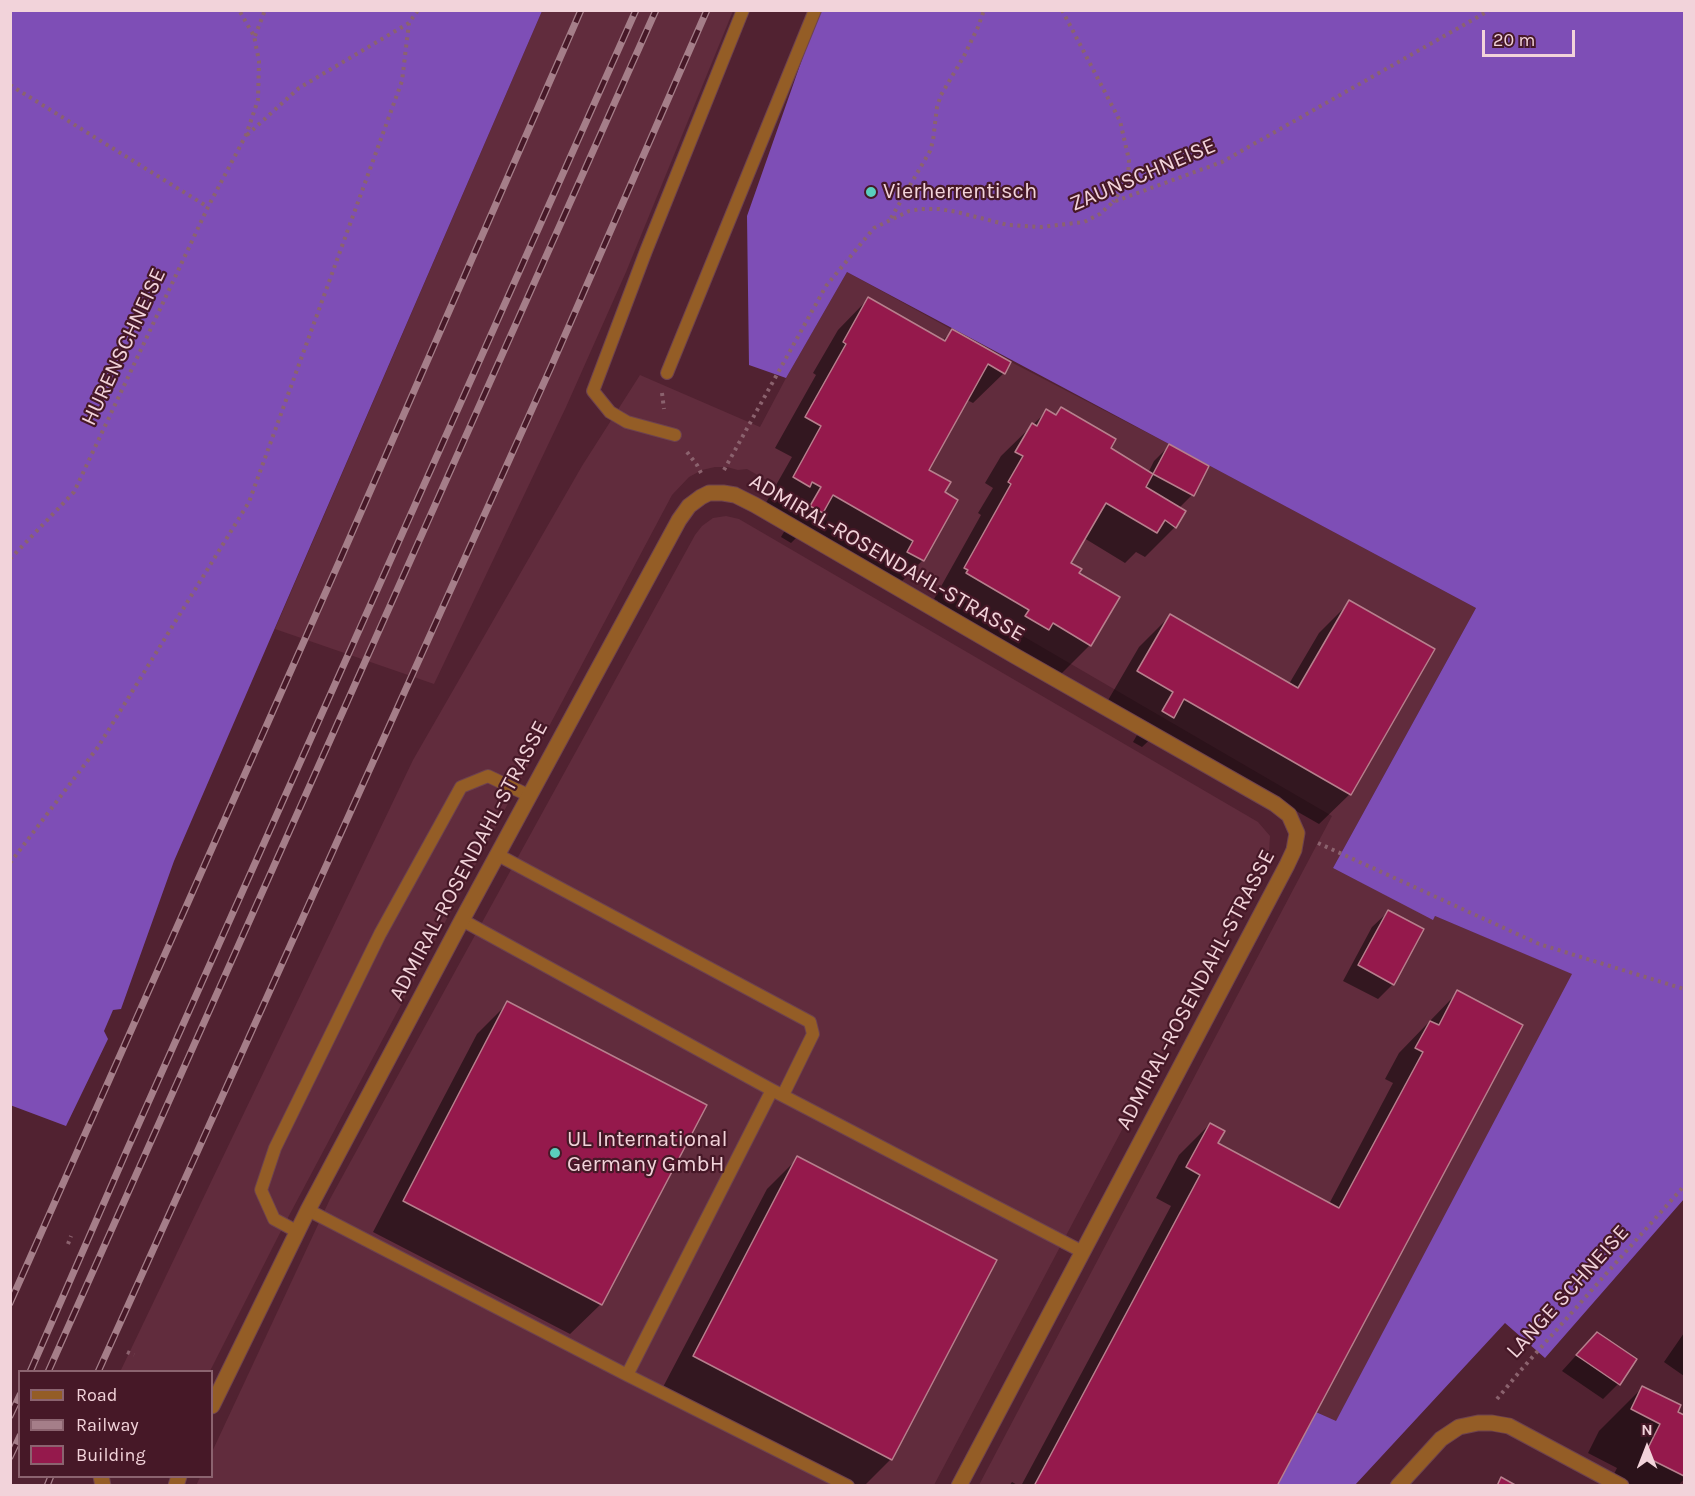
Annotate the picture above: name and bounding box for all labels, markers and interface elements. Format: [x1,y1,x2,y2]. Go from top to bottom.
scale bar [1485,18,1578,56]
text: 20 m [1493,29,1535,51]
street label: ZAUNSCHNEISE [1066,132,1220,218]
place label: Vierherrentisch [883,179,1037,205]
marker: Vierherrentisch [864,185,878,199]
street label: HURENSCHNEISE [76,264,172,430]
street label: ADMIRAL-ROSENDAHL-STRASSE [745,468,1029,648]
street label: ADMIRAL-ROSENDAHL-STRASSE [384,716,554,1006]
street label: ADMIRAL-ROSENDAHL-STRASSE [1111,845,1281,1135]
place label: UL International Germany GmbH [567,1127,728,1178]
marker: UL International Germany GmbH [548,1146,562,1160]
street label: LANGE SCHNEISE [1501,1220,1635,1364]
legend [18,1370,213,1478]
text: Road [76,1384,117,1406]
text: Railway [76,1414,139,1436]
north arrow [1617,1418,1677,1478]
text: N [1641,1420,1653,1439]
text: Building [76,1444,146,1466]

